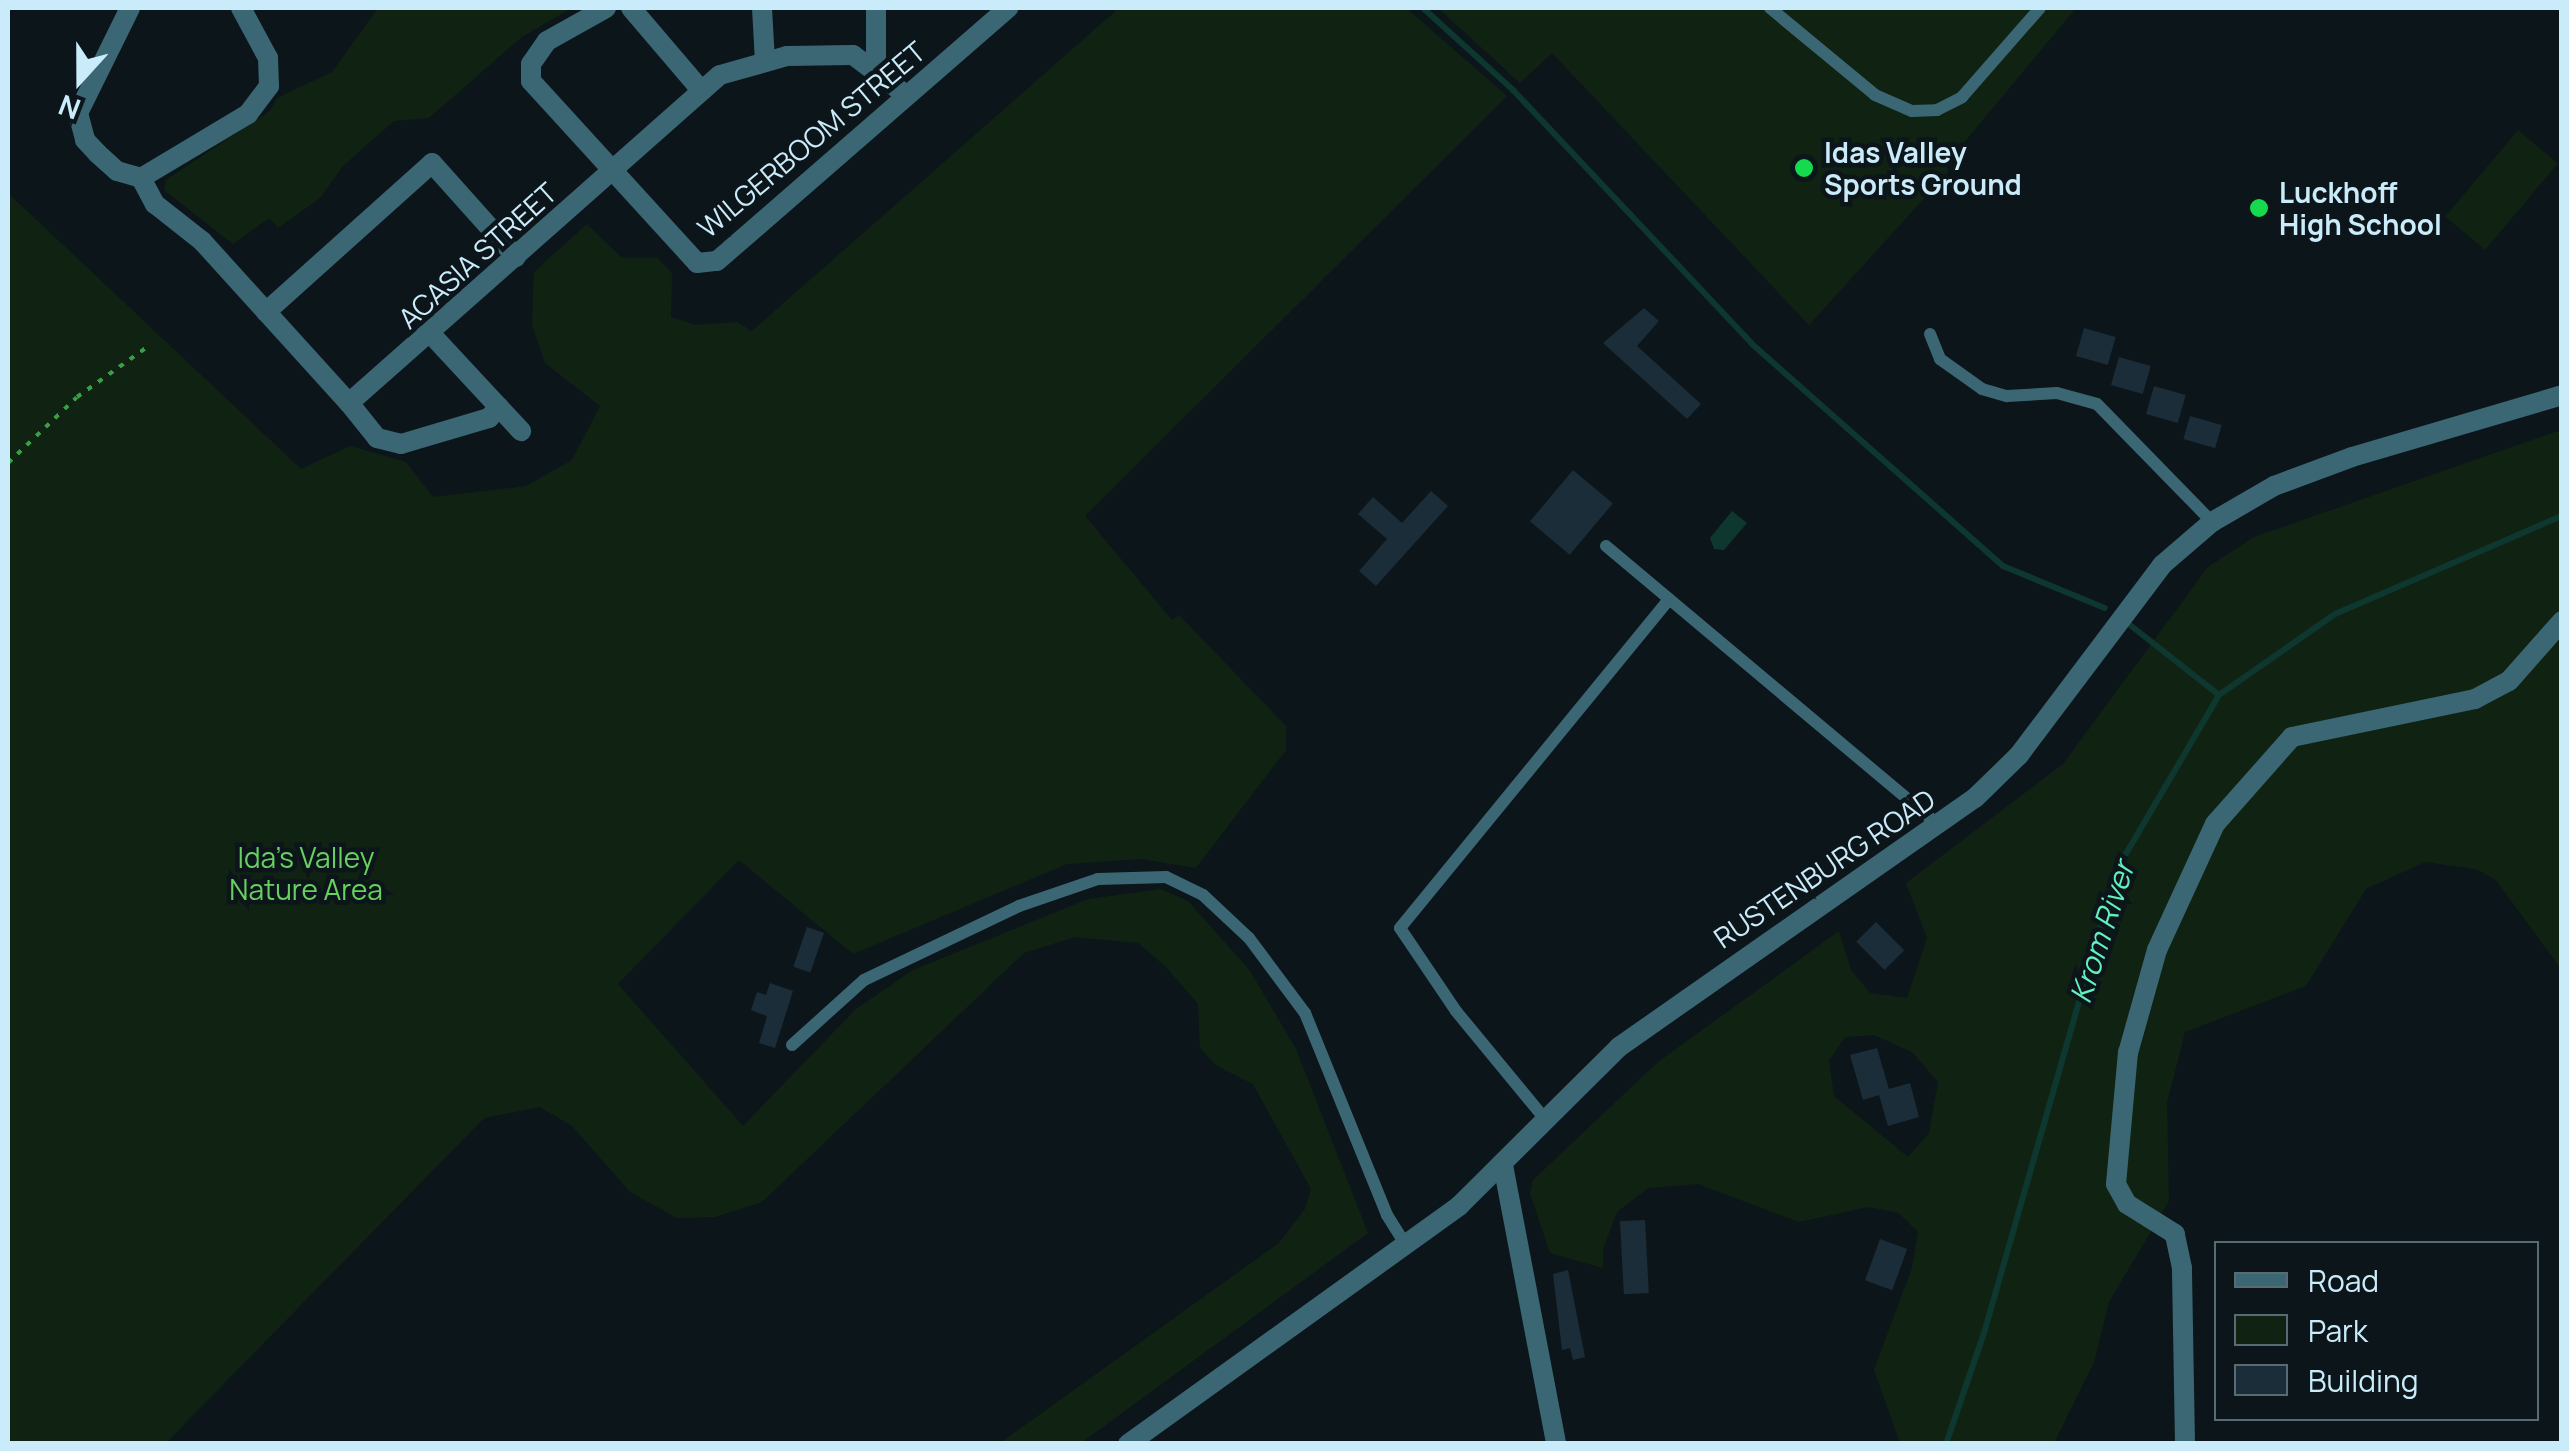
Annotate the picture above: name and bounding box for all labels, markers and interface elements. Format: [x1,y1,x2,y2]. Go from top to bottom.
north arrow [30,30,130,130]
street label: WILGERBOOM STREET [690,34,932,244]
text: N [53,87,85,129]
place label: Idas Valley Sports Ground [1824,135,2022,201]
marker: Idas Valley Sports Ground [1793,157,1815,179]
street label: ACASIA STREET [391,175,563,335]
place label: Luckhoff High School [2279,175,2442,241]
marker: Luckhoff High School [2248,197,2270,219]
street label: RUSTENBURG ROAD [1707,782,1941,954]
park label: Ida's Valley Nature Area [229,840,383,906]
water label: Krom River [2062,857,2142,1007]
legend [2214,1241,2539,1421]
text: Road [2308,1260,2379,1301]
text: Park [2308,1310,2368,1351]
text: Building [2308,1360,2419,1401]

